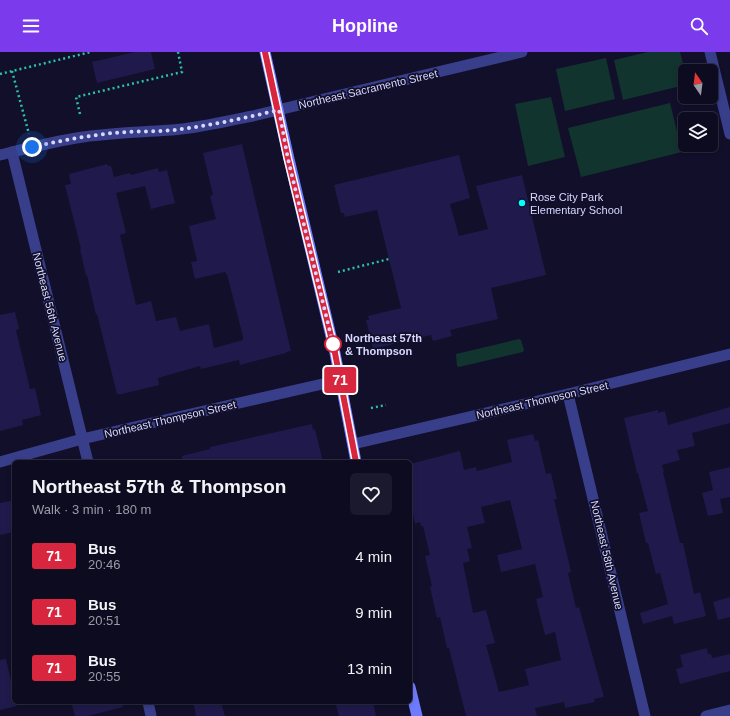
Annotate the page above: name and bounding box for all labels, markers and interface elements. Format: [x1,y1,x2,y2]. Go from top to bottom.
icon: menu [20,15,42,37]
icon: search [688,15,710,37]
text: Hopline [332,16,398,36]
north arrow [678,64,718,104]
map controls [678,64,718,152]
street label: Northeast Sacramento Street [297,67,439,111]
button: layers [678,112,718,152]
your location [22,137,42,157]
place label: Rose City Park Elementary School [530,191,622,216]
marker: Rose City Park Elementary School [517,198,527,208]
street label: Northeast 56th Avenue [31,251,69,363]
place label: Northeast 57th & Thompson [345,332,422,357]
marker: Northeast 57th & Thompson [324,335,342,353]
line badge: 71 [322,367,358,393]
text: 71 [332,372,348,388]
street label: Northeast Thompson Street [475,379,609,421]
street label: Northeast Thompson Street [103,398,237,440]
button: heart [350,473,392,515]
text: Northeast 57th & Thompson [32,476,286,497]
street label: Northeast 58th Avenue [589,499,625,611]
text: Walk · 3 min · 180 m [32,502,151,517]
text: Bus [88,540,116,557]
text: 71 [46,548,62,564]
text: 4 min [355,548,392,565]
text: 20:46 [88,557,121,572]
text: Bus [88,596,116,613]
text: 71 [46,604,62,620]
text: 9 min [355,604,392,621]
text: 20:51 [88,613,121,628]
text: Bus [88,652,116,669]
text: 71 [46,660,62,676]
text: 13 min [347,660,392,677]
text: 20:55 [88,669,121,684]

